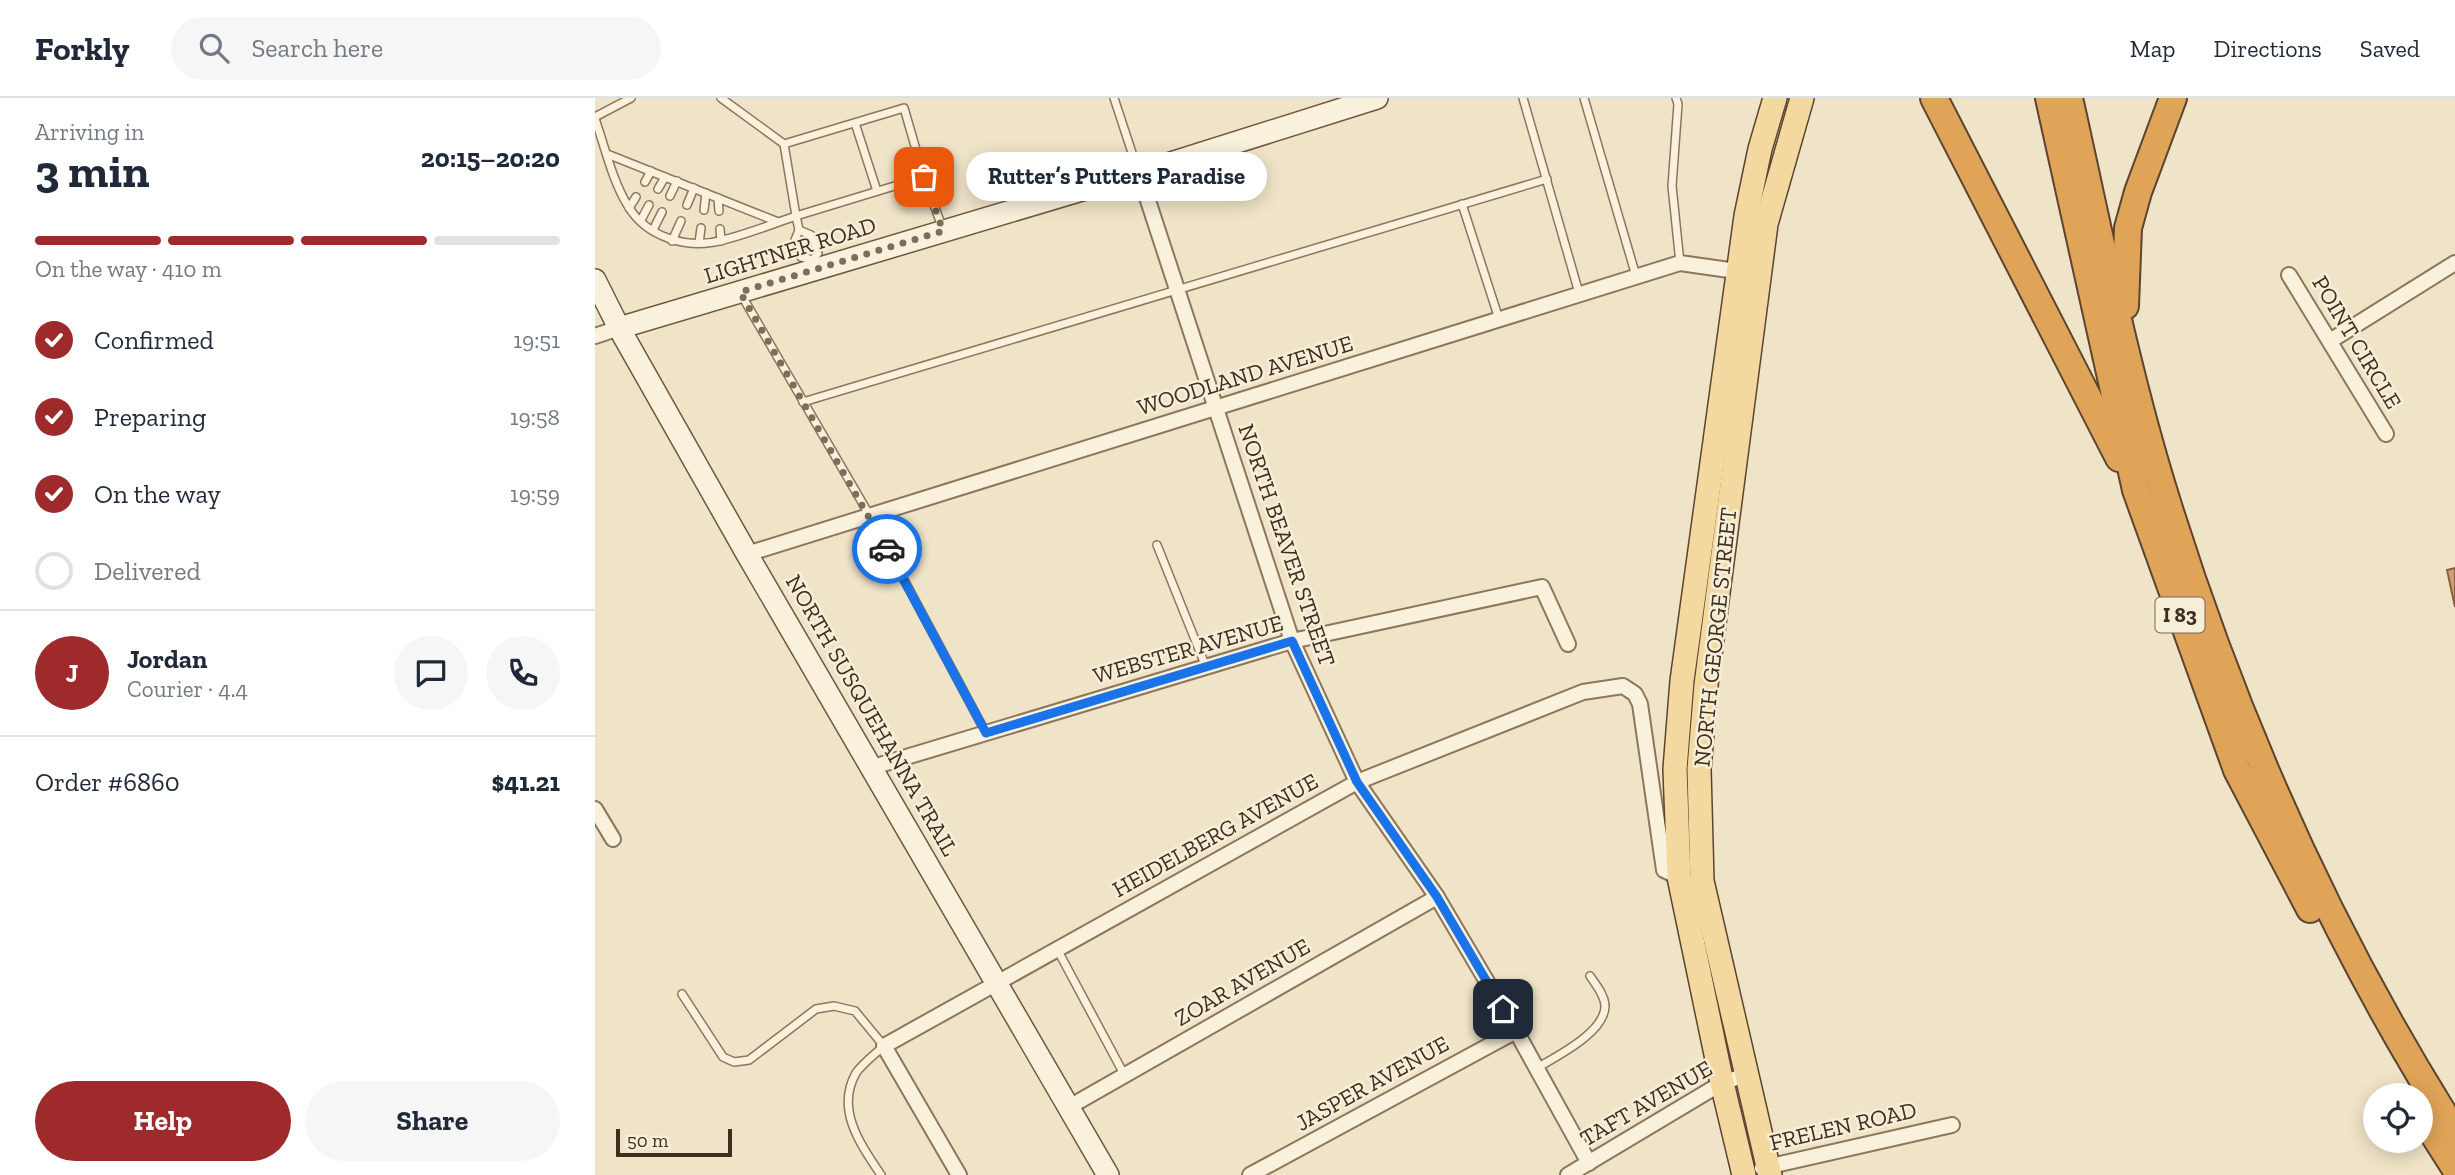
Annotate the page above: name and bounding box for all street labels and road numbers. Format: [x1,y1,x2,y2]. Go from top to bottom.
street label: LIGHTNER ROAD [701,211,879,289]
street label: POINT CIRCLE [2306,270,2408,414]
street label: WOODLAND AVENUE [1134,329,1356,421]
street label: NORTH BEAVER STREET [1232,420,1342,670]
street label: NORTH GEORGE STREET [1687,506,1743,768]
street label: NORTH SUSQUEHANNA TRAIL [780,570,964,861]
road number: I 83 [2155,598,2205,632]
street label: WEBSTER AVENUE [1090,608,1286,690]
street label: HEIDELBERG AVENUE [1107,767,1323,903]
street label: ZOAR AVENUE [1169,932,1315,1032]
street label: JASPER AVENUE [1290,1029,1454,1137]
street label: TAFT AVENUE [1575,1054,1717,1152]
street label: FRELEN ROAD [1767,1095,1919,1157]

